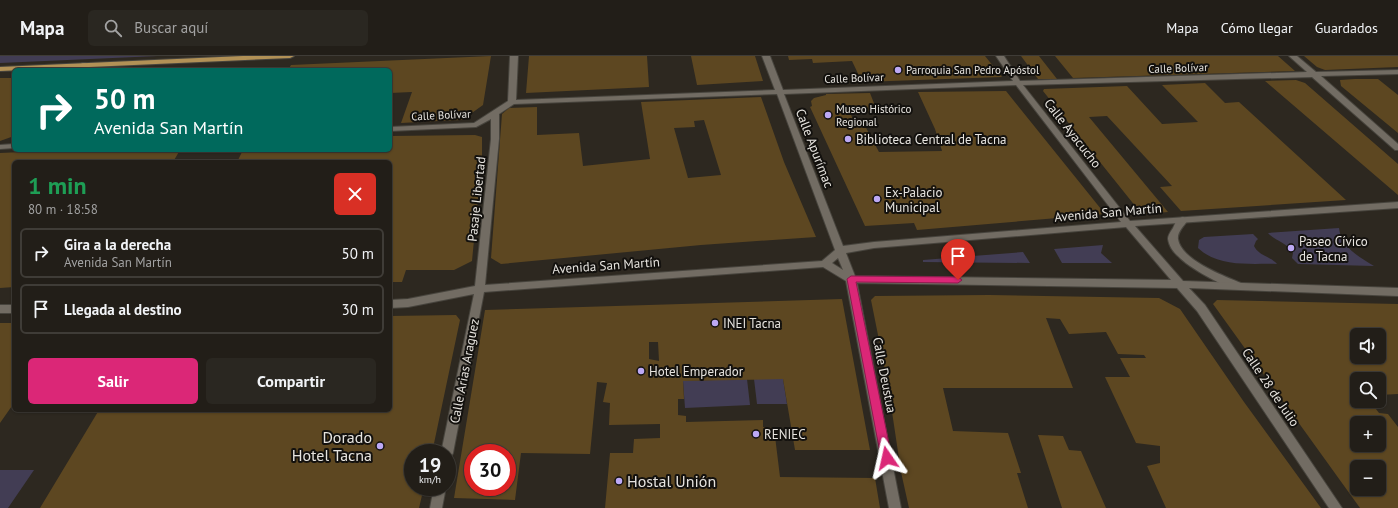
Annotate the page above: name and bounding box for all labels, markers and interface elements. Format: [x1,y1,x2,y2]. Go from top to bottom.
search box [88,10,368,46]
text: Mapa [20,16,64,40]
icon: search [102,17,124,39]
text: Buscar aquí [134,18,208,37]
text: Mapa [1166,19,1199,37]
text: Cómo llegar [1221,19,1293,37]
text: Guardados [1315,19,1378,37]
street label: Calle Bolívar [1148,60,1208,76]
place label: Parroquia San Pedro Apóstol [906,63,1040,77]
marker: Parroquia San Pedro Apóstol [893,65,903,75]
street label: Calle Bolívar [824,70,884,86]
text: 50 m [94,80,155,117]
icon: right [28,84,80,136]
street label: Calle Ayacucho [1040,95,1105,171]
place label: Museo Histórico Regional [836,102,911,129]
street label: Calle Bolívar [411,106,471,124]
street label: Calle Apurímac [792,106,837,190]
marker: Museo Histórico Regional [823,110,833,120]
text: Avenida San Martín [94,116,243,139]
place label: Biblioteca Central de Tacna [856,131,1006,148]
marker: Biblioteca Central de Tacna [843,134,853,144]
street label: Pasaje Libertad [464,156,489,242]
text: 1 min [28,170,87,201]
button: close [334,173,376,215]
place label: Ex-Palacio Municipal [885,184,943,216]
marker: Ex-Palacio Municipal [872,194,882,204]
street label: Avenida San Martín [1054,199,1163,226]
text: 80 m · 18:58 [28,201,98,218]
place label: Paseo Cívico de Tacna [1299,233,1368,265]
text: Gira a la derecha [64,235,171,254]
pin [941,239,975,280]
icon: right [30,242,52,264]
marker: Paseo Cívico de Tacna [1286,243,1296,253]
text: 50 m [341,244,374,263]
icon: arrive [947,245,969,267]
street label: Avenida San Martín [552,253,660,278]
text: Avenida San Martín [64,254,172,271]
icon: arrive [30,298,52,320]
text: Llegada al destino [64,300,182,319]
text: 30 m [341,300,374,319]
place label: INEI Tacna [723,315,781,332]
street label: Calle Arias Araguez [446,317,483,425]
marker: INEI Tacna [710,318,720,328]
map controls [1350,328,1386,496]
button: sound [1350,328,1386,364]
street label: Calle Deustua [869,336,900,414]
street label: Calle 28 de Julio [1238,345,1303,430]
button: Salir [28,358,198,404]
button: Compartir [206,358,376,404]
place label: Hotel Emperador [649,363,744,380]
marker: Hotel Emperador [636,366,646,376]
button: search [1350,372,1386,408]
button: + [1350,416,1386,452]
place label: RENIEC [764,426,806,443]
place label: Dorado Hotel Tacna [292,427,372,465]
marker: RENIEC [751,429,761,439]
position arrow [866,437,908,479]
marker: Dorado Hotel Tacna [375,441,385,451]
speed limit sign: 30 [464,444,516,496]
text: 19 [419,452,441,478]
button: − [1350,460,1386,496]
place label: Hostal Unión [627,471,716,491]
text: km/h [419,473,441,486]
marker: Hostal Unión [614,476,624,486]

